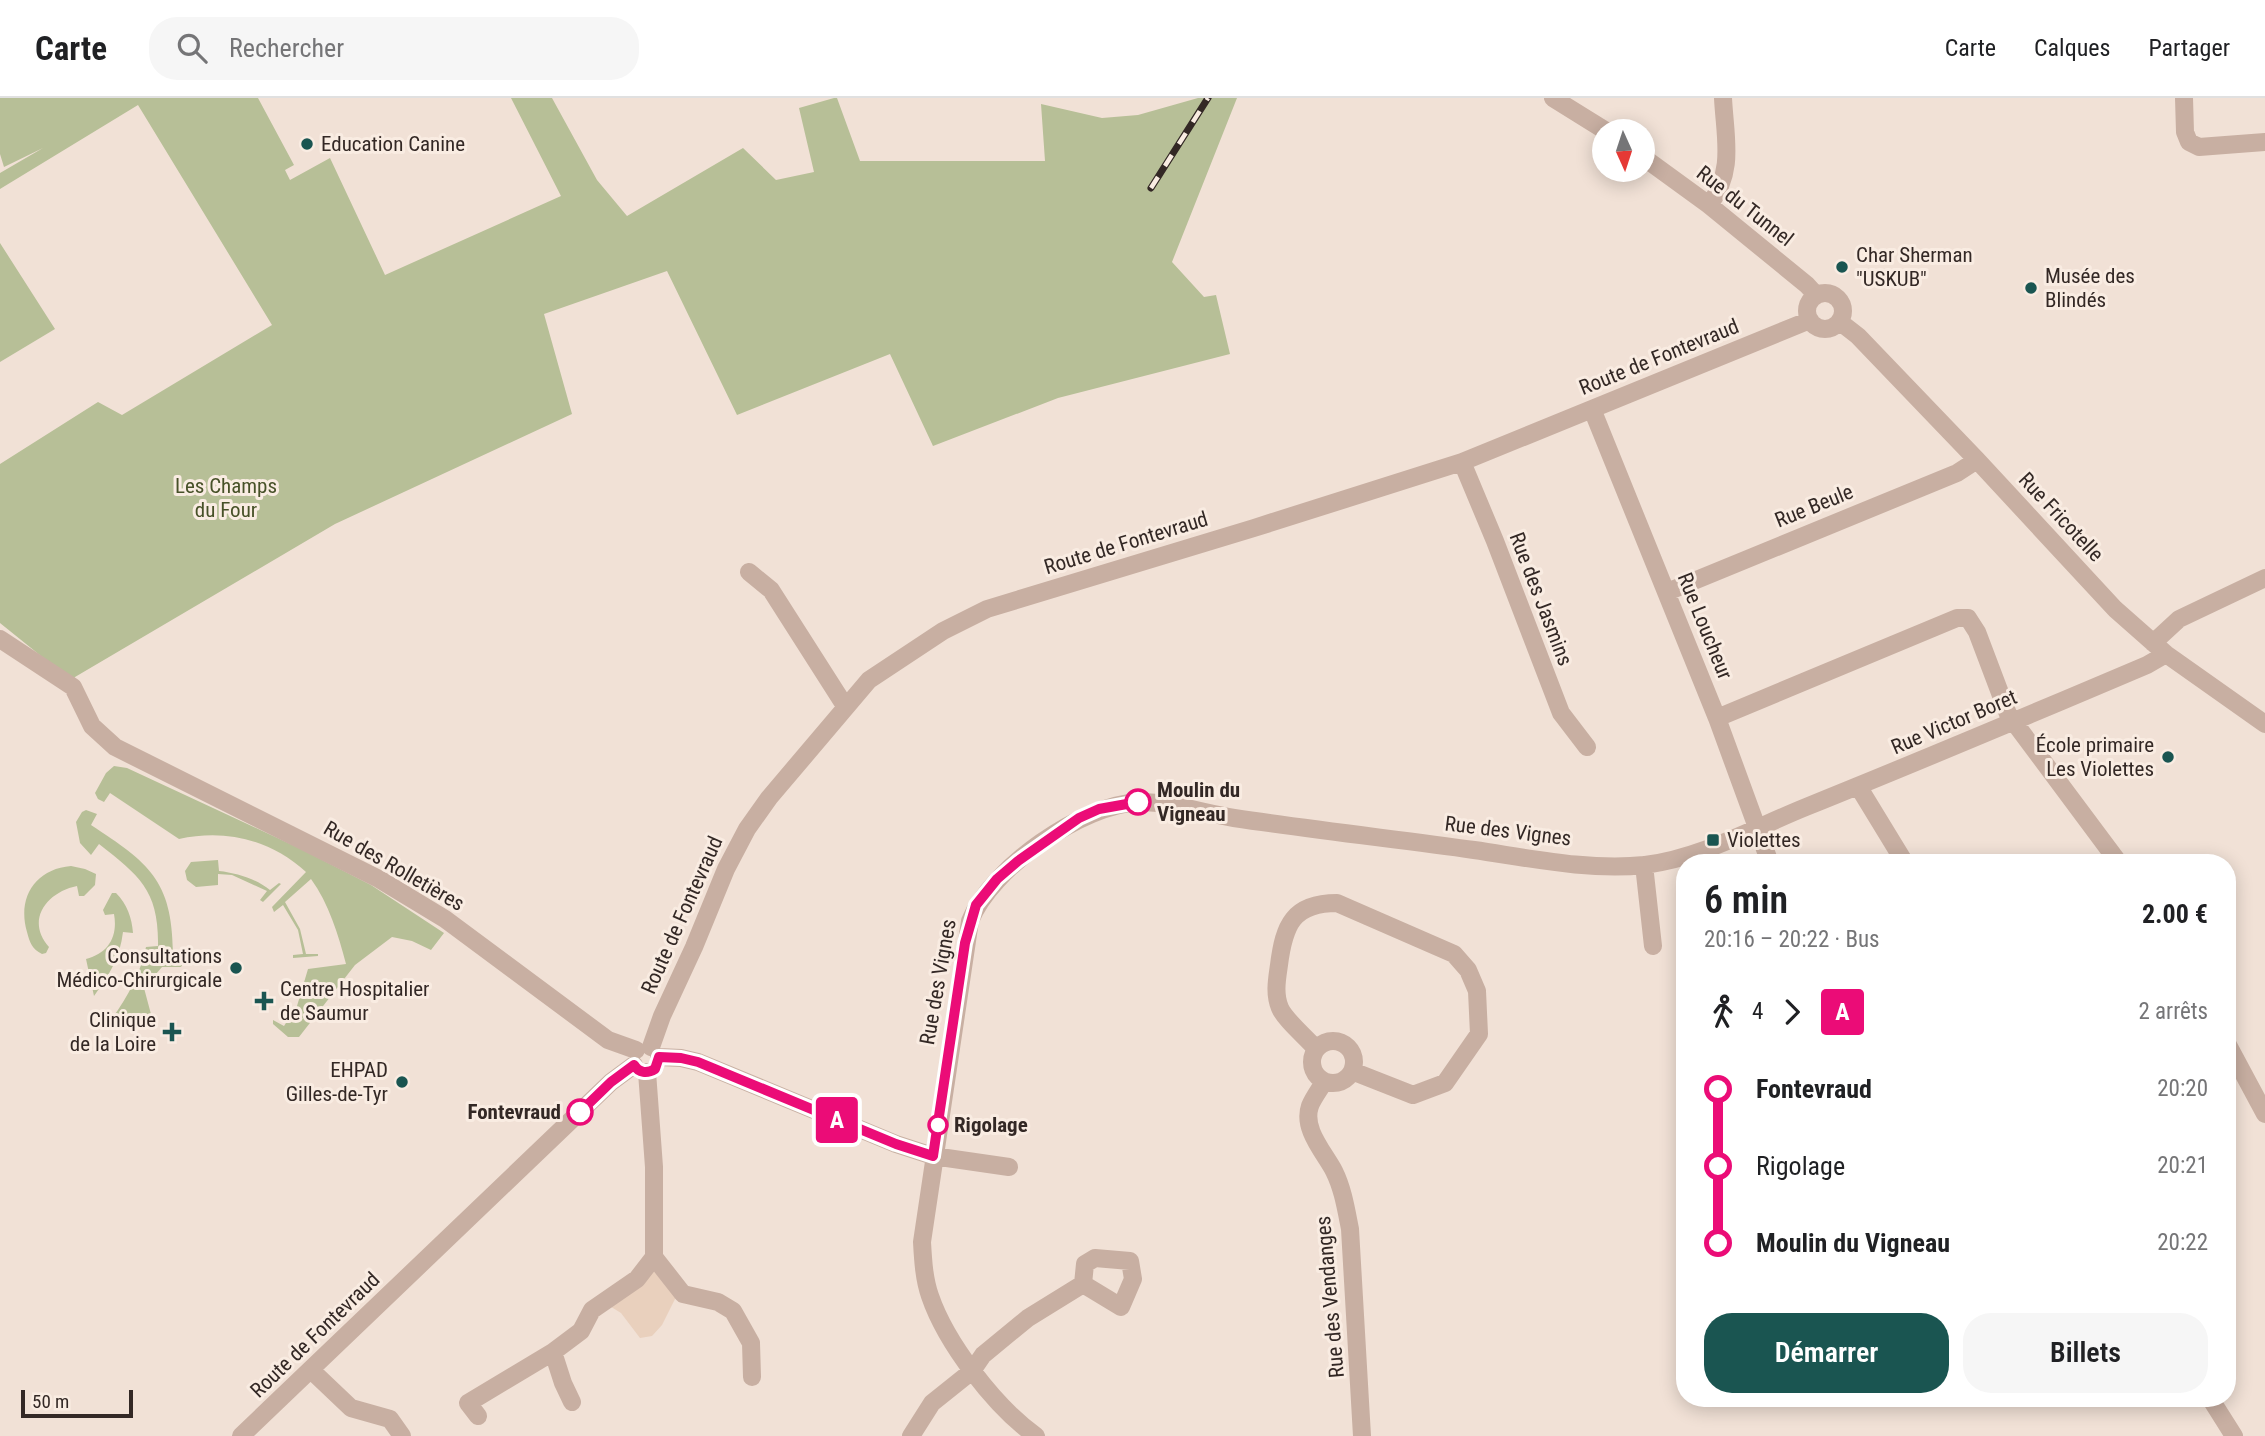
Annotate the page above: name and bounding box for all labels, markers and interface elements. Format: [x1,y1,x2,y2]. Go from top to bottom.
search box [149,17,639,80]
text: Carte [35,29,107,68]
icon: search [173,29,211,67]
text: Rechercher [229,33,344,63]
text: Carte [1945,34,1996,62]
text: Calques [2034,34,2110,62]
text: Partager [2148,34,2230,62]
north arrow [1592,119,1656,182]
map controls [1592,119,1655,182]
place label: Education Canine [321,132,465,156]
marker: Education Canine [299,136,315,152]
street label: Rue du Tunnel [1692,161,1798,251]
place label: Char Sherman "USKUB" [1856,243,1973,291]
marker: Char Sherman "USKUB" [1834,259,1850,275]
place label: Musée des Blindés [2045,264,2135,312]
marker: Musée des Blindés [2023,280,2039,296]
street label: Route de Fontevraud [1576,314,1742,400]
street label: Rue Fricotelle [2014,468,2108,567]
park label: Les Champs du Four [175,474,277,522]
street label: Rue Beule [1771,479,1857,533]
street label: Route de Fontevraud [1041,507,1211,579]
street label: Rue des Jasmins [1505,529,1577,669]
street label: Rue Loucheur [1673,569,1737,683]
street label: Rue Victor Boret [1888,685,2020,759]
place label: École primaire Les Violettes [2036,733,2154,781]
marker: École primaire Les Violettes [2160,749,2176,765]
place label: Moulin du Vigneau [1157,778,1240,826]
marker: Moulin du Vigneau [1125,789,1151,815]
street label: Rue des Vignes [1443,811,1573,851]
street label: Rue des Rolletières [319,816,469,916]
place label: Violettes [1727,828,1801,852]
marker: Violettes [1705,832,1721,848]
street label: Route de Fontevraud [636,833,728,997]
text: 6 min [1704,878,1788,922]
text: 2.00 € [2142,899,2208,929]
street label: Rue des Vignes [915,917,961,1047]
text: 20:16 – 20:22 · Bus [1704,926,1880,953]
place label: Consultations Médico-Chirurgicale [56,944,222,992]
marker: Consultations Médico-Chirurgicale [228,960,244,976]
place label: Centre Hospitalier de Saumur [280,977,429,1025]
marker: Centre Hospitalier de Saumur [254,991,274,1011]
icon: walk [1704,993,1742,1031]
icon: forward [1773,993,1811,1031]
text: 4 [1752,998,1763,1025]
text: A [1835,998,1850,1026]
text: 2 arrêts [2138,998,2208,1025]
place label: Clinique de la Loire [70,1008,156,1056]
marker: Clinique de la Loire [162,1022,182,1042]
place label: EHPAD Gilles-de-Tyr [286,1058,388,1106]
marker: EHPAD Gilles-de-Tyr [394,1074,410,1090]
text: Fontevraud [1756,1074,1872,1104]
text: 20:20 [2157,1075,2208,1102]
line badge: A [814,1097,860,1143]
marker: Fontevraud [567,1099,593,1125]
place label: Fontevraud [467,1100,561,1124]
text: A [830,1106,844,1134]
place label: Rigolage [954,1113,1028,1137]
marker: Rigolage [928,1115,948,1135]
text: Rigolage [1756,1151,1845,1181]
text: 20:21 [2157,1152,2208,1179]
street label: Rue des Vendanges [1311,1215,1349,1379]
text: Moulin du Vigneau [1756,1228,1950,1258]
text: 20:22 [2157,1229,2208,1256]
street label: Route de Fontevraud [246,1267,384,1403]
button: Démarrer [1704,1313,1949,1393]
button: Billets [1963,1313,2208,1393]
scale bar [21,1387,133,1419]
text: 50 m [32,1390,69,1413]

